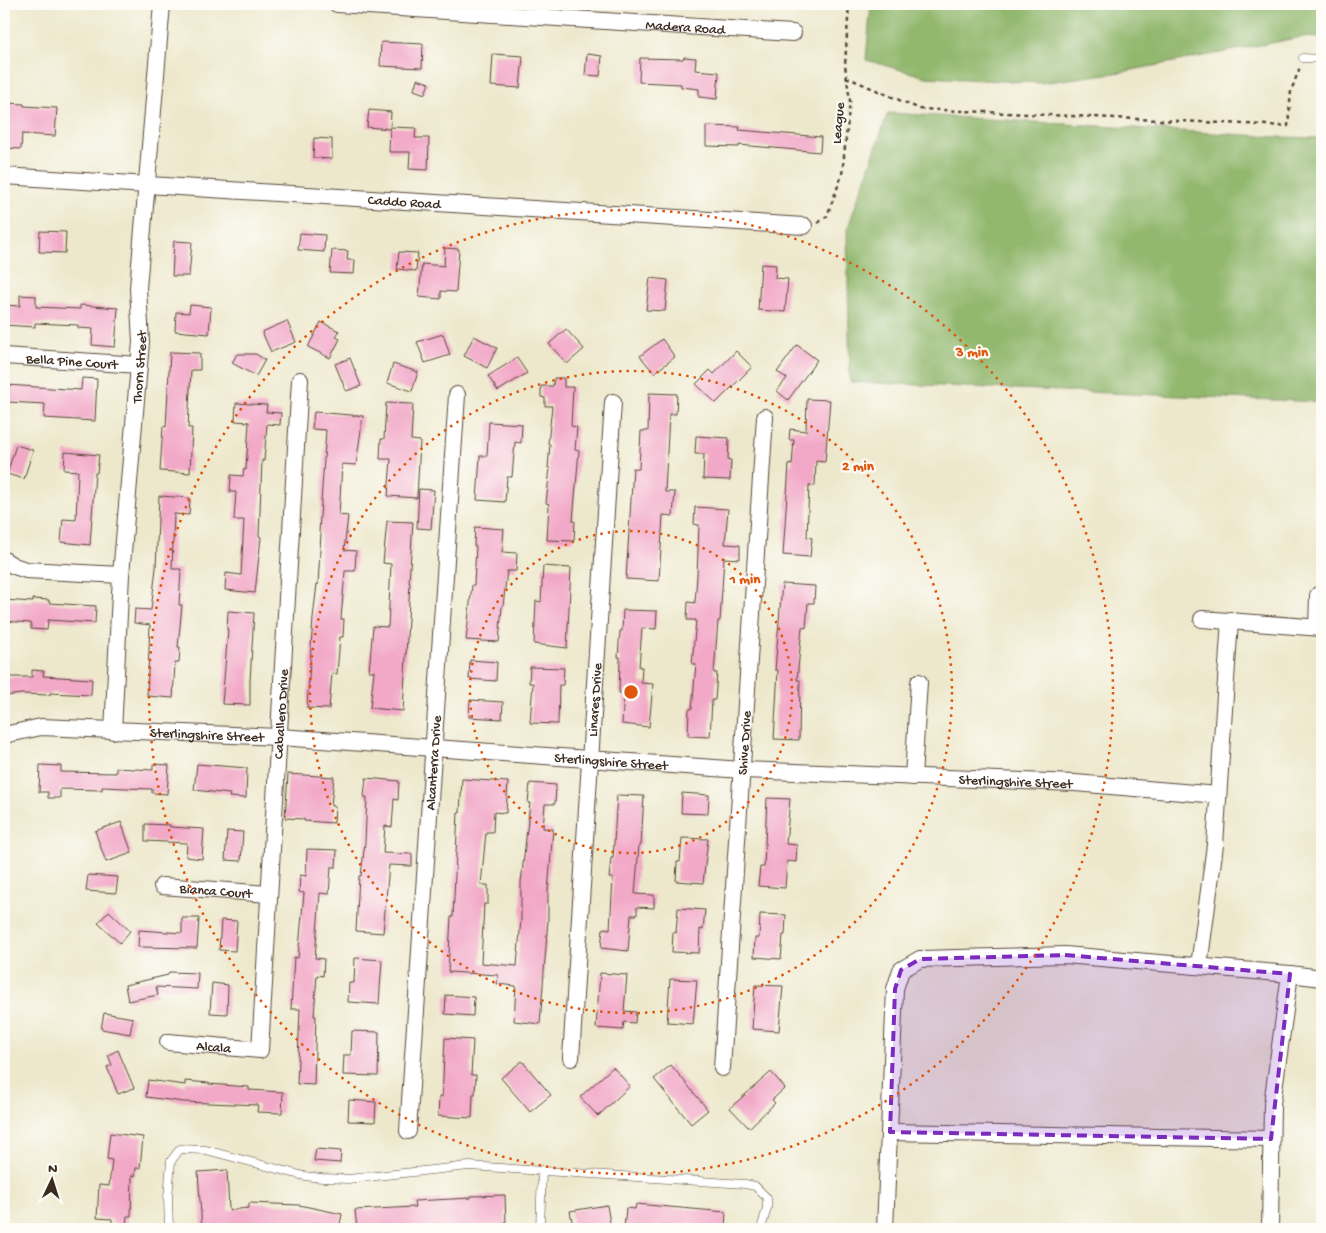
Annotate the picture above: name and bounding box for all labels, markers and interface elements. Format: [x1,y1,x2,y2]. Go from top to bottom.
street label: Madera Road [645,18,727,40]
street label: League [829,101,850,145]
street label: Caddo Road [367,193,443,214]
street label: Thorn Street [130,329,152,405]
text: 3 min [955,344,989,362]
street label: Bella Pine Court [24,351,119,375]
text: 2 min [842,458,875,476]
text: 1 min [729,571,761,589]
street label: Linares Drive [586,662,607,737]
street label: Caballero Drive [271,668,294,760]
centre of rings [622,683,640,701]
street label: Shive Drive [735,709,757,776]
street label: Alcanterra Drive [423,714,447,811]
street label: Sterlingshire Street [150,726,265,747]
street label: Sterlingshire Street [554,751,670,776]
street label: Sterlingshire Street [958,772,1074,794]
street label: Bianca Court [178,881,254,904]
street label: Alcala [196,1039,233,1059]
north arrow [28,1156,78,1206]
text: N [48,1161,58,1178]

